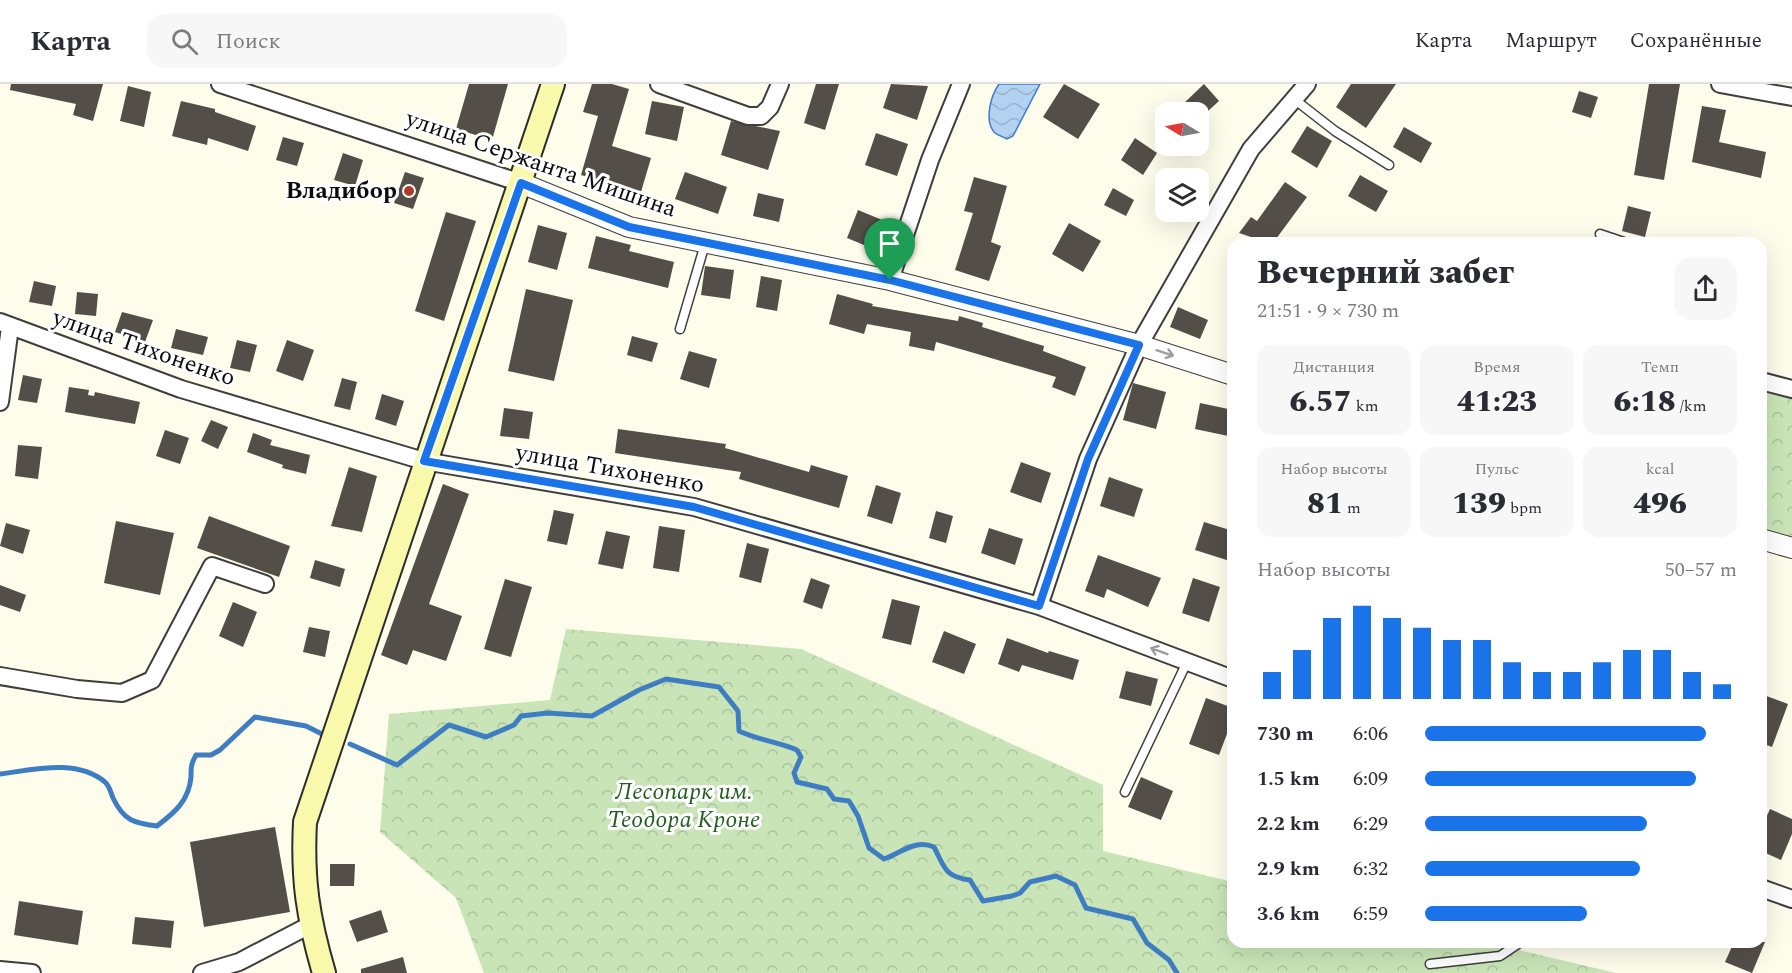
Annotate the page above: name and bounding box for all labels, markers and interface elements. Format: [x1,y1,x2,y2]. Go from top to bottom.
search box [147,14,567,68]
text: Карта [30,20,111,63]
icon: search [168,25,201,58]
text: Поиск [216,25,281,58]
text: Карта [1415,25,1472,57]
text: Маршрут [1505,25,1597,57]
text: Сохранённые [1630,25,1762,57]
street label: улица Сержанта Мишина [400,100,681,227]
north arrow [1155,102,1209,156]
map controls [1155,102,1209,222]
button: layers [1155,168,1209,222]
place label: Владибор [285,173,397,209]
marker: Владибор [402,184,416,198]
pin [864,218,915,280]
icon: arrive [873,227,906,260]
text: Вечерний забег [1257,248,1514,298]
button: share [1674,257,1737,320]
text: 21:51 · 9 × 730 m [1257,296,1399,326]
street label: улица Тихоненко [47,300,240,396]
one-way arrow [1155,348,1174,359]
text: Дистанция [1293,355,1375,379]
text: Время [1473,355,1521,379]
text: Темп [1641,355,1679,379]
text: 6.57 [1289,379,1352,425]
text: 41:23 [1457,379,1537,425]
text: 6:18 [1613,379,1676,425]
text: km [1352,394,1379,418]
text: /km [1676,394,1707,418]
street label: улица Тихоненко [512,435,707,503]
text: Набор высоты [1281,457,1387,481]
text: Пульс [1475,457,1519,481]
text: kcal [1646,457,1674,481]
text: 81 [1307,481,1343,527]
text: 139 [1452,481,1506,527]
text: 496 [1633,481,1687,527]
text: m [1343,496,1361,520]
text: bpm [1506,496,1542,520]
text: Набор высоты [1257,555,1391,585]
text: 50–57 m [1665,555,1737,585]
one-way arrow [1150,645,1169,656]
text: 730 m [1257,719,1314,749]
text: 6:06 [1353,719,1388,749]
text: 1.5 km [1257,764,1320,794]
text: 6:09 [1353,764,1388,794]
park label: Лесопарк им. Теодора Кроне [608,774,760,838]
text: 2.2 km [1257,809,1320,839]
text: 6:29 [1353,809,1388,839]
text: 2.9 km [1257,854,1320,884]
text: 6:32 [1353,854,1388,884]
text: 3.6 km [1257,899,1320,929]
text: 6:59 [1353,899,1388,929]

